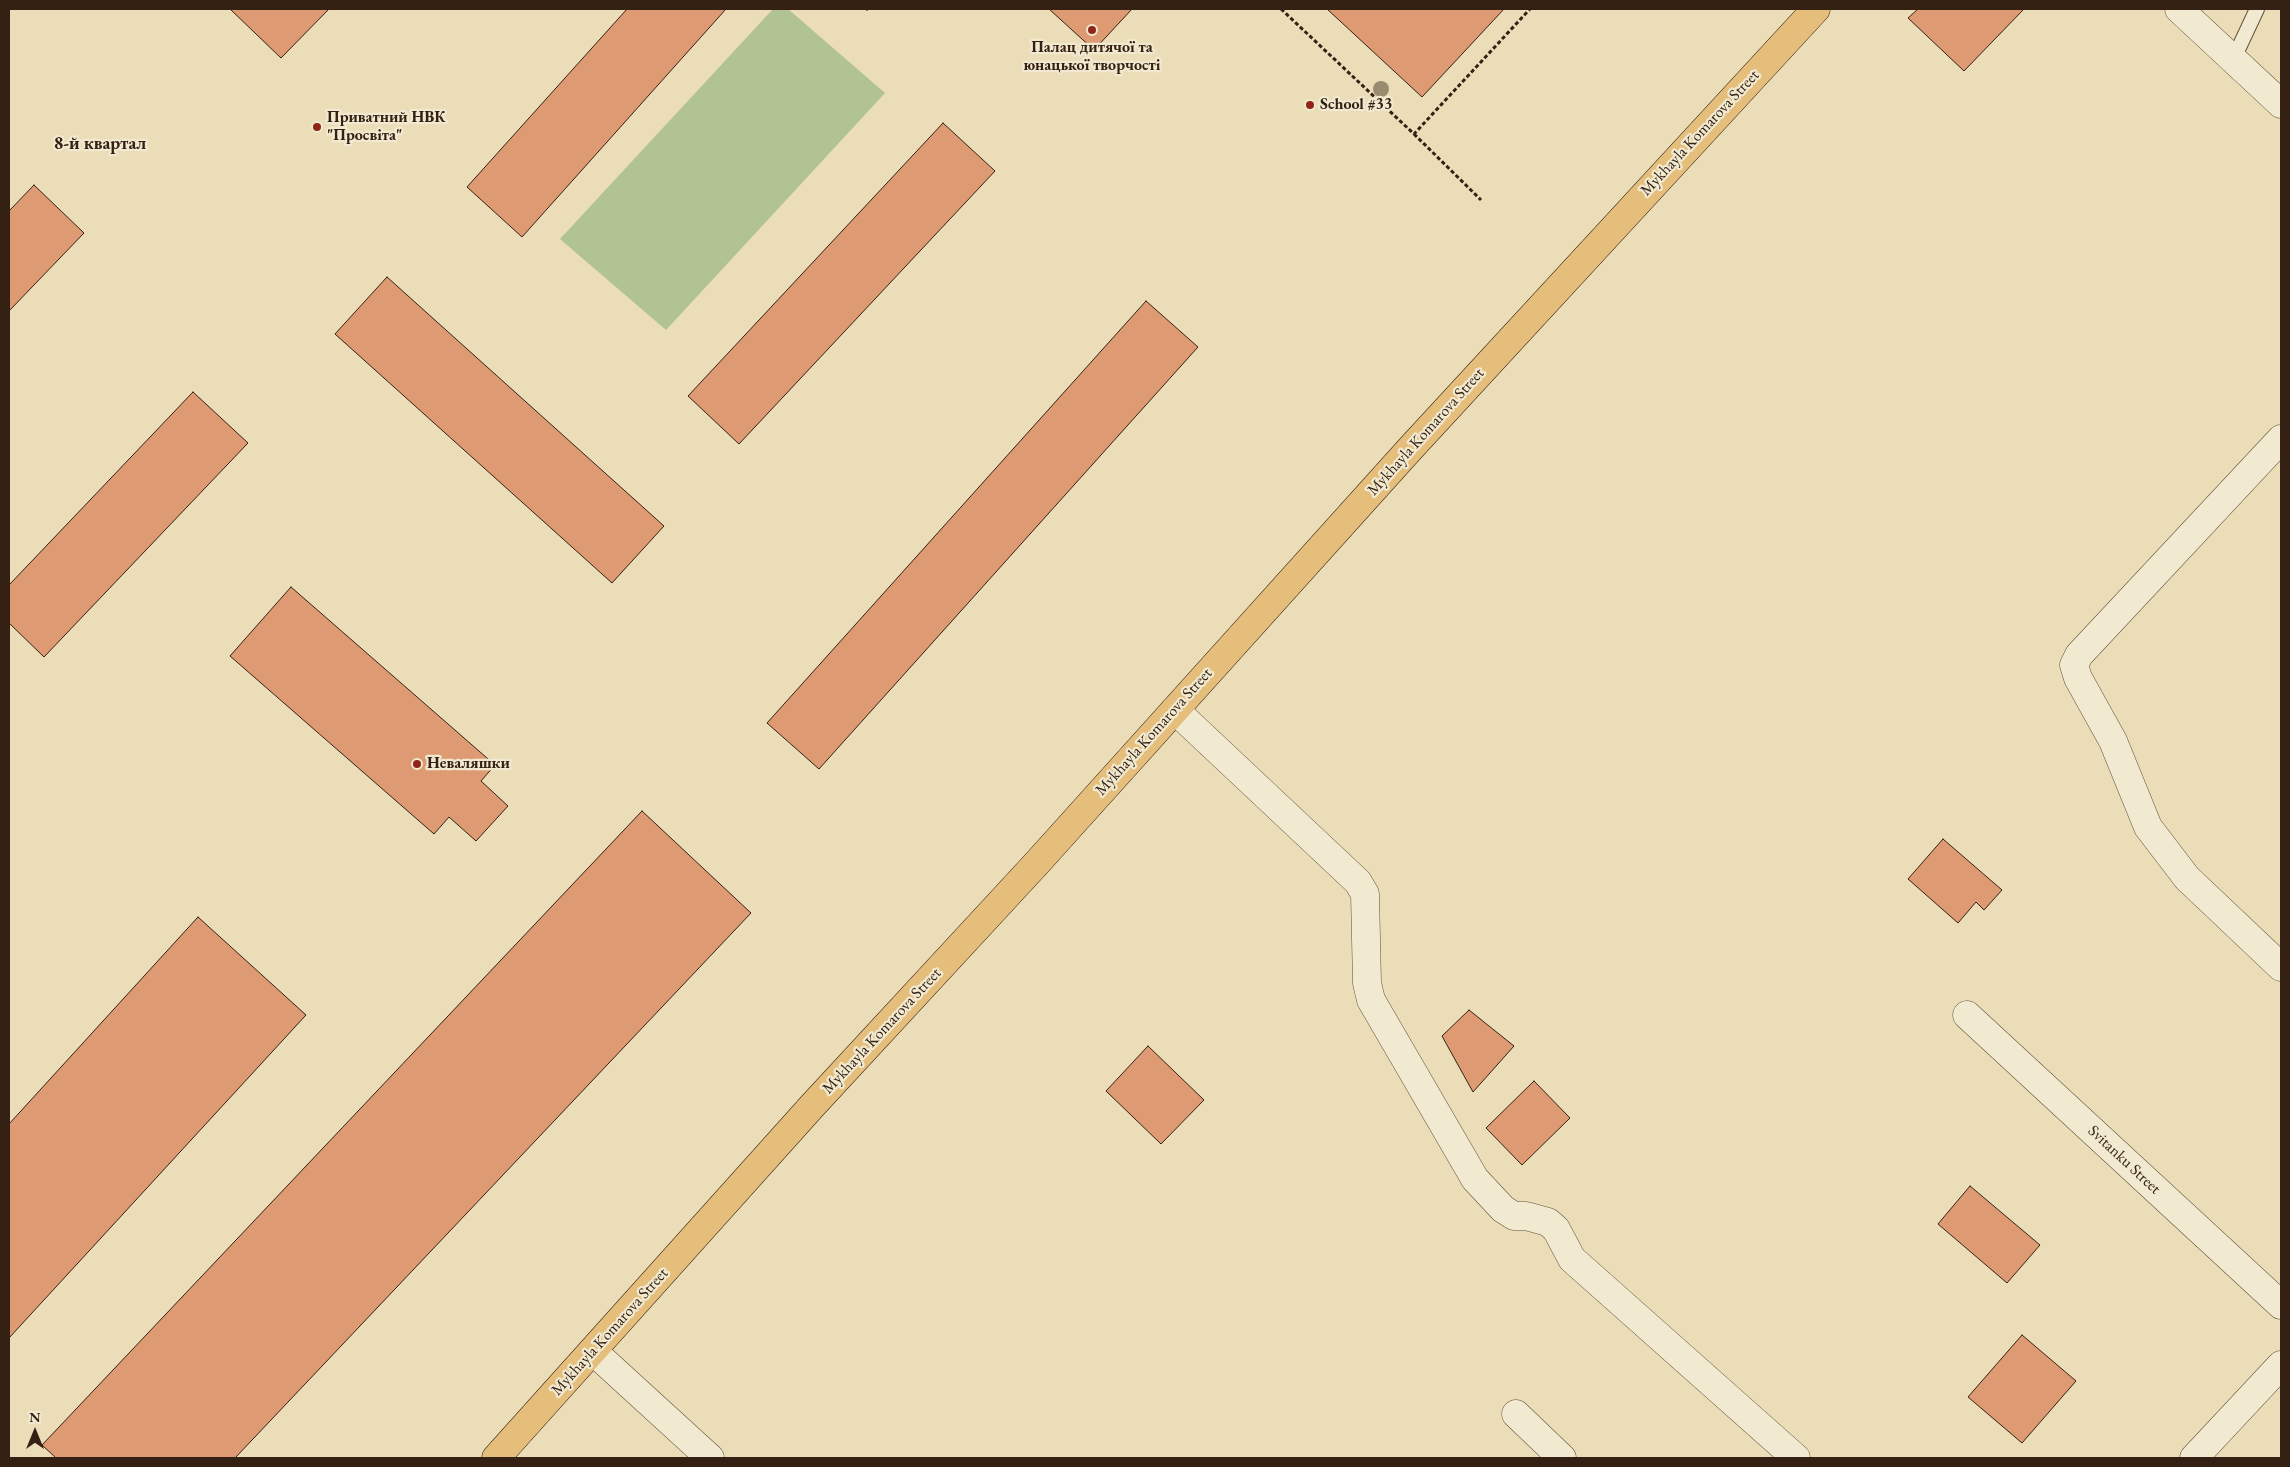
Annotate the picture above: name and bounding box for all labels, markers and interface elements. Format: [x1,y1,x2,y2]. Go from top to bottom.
marker: Палац дитячої та юнацької творчості [1086,24,1098,36]
place label: Палац дитячої та юнацької творчості [1023,38,1161,76]
street label: Mykhayla Komarova Street [1637,66,1763,200]
place label: School #33 [1320,95,1392,115]
marker: School #33 [1304,99,1316,111]
place label: Приватний НВК "Просвіта" [327,108,446,146]
marker: Приватний НВК "Просвіта" [311,121,323,133]
district label: 8-й квартал [54,133,146,155]
street label: Mykhayla Komarova Street [1364,364,1488,500]
street label: Mykhayla Komarova Street [1092,664,1216,800]
place label: Неваляшки [427,754,510,774]
marker: Неваляшки [411,758,423,770]
street label: Mykhayla Komarova Street [819,964,945,1098]
street label: Svitanku Street [2084,1121,2164,1199]
street label: Mykhayla Komarova Street [548,1264,672,1400]
north arrow [10,1407,60,1457]
text: N [29,1408,41,1426]

